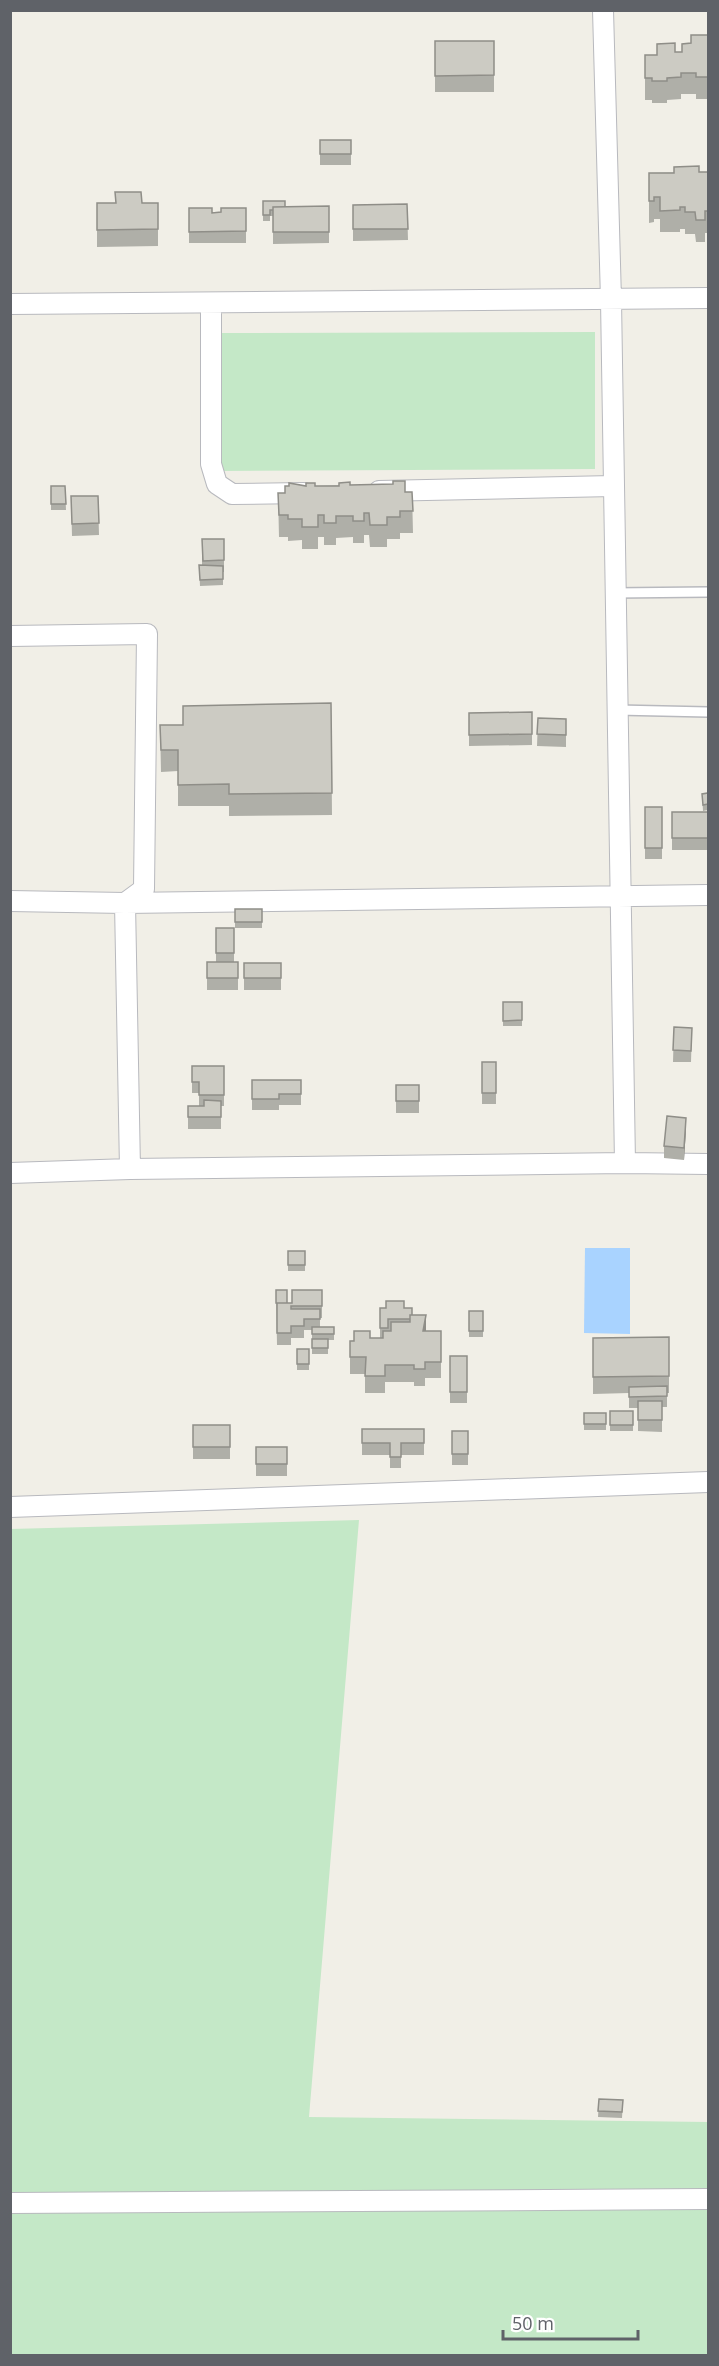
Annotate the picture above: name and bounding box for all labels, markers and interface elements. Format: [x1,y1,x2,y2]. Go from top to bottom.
scale bar [503,2303,638,2341]
text: 50 m [512,2311,554,2335]

